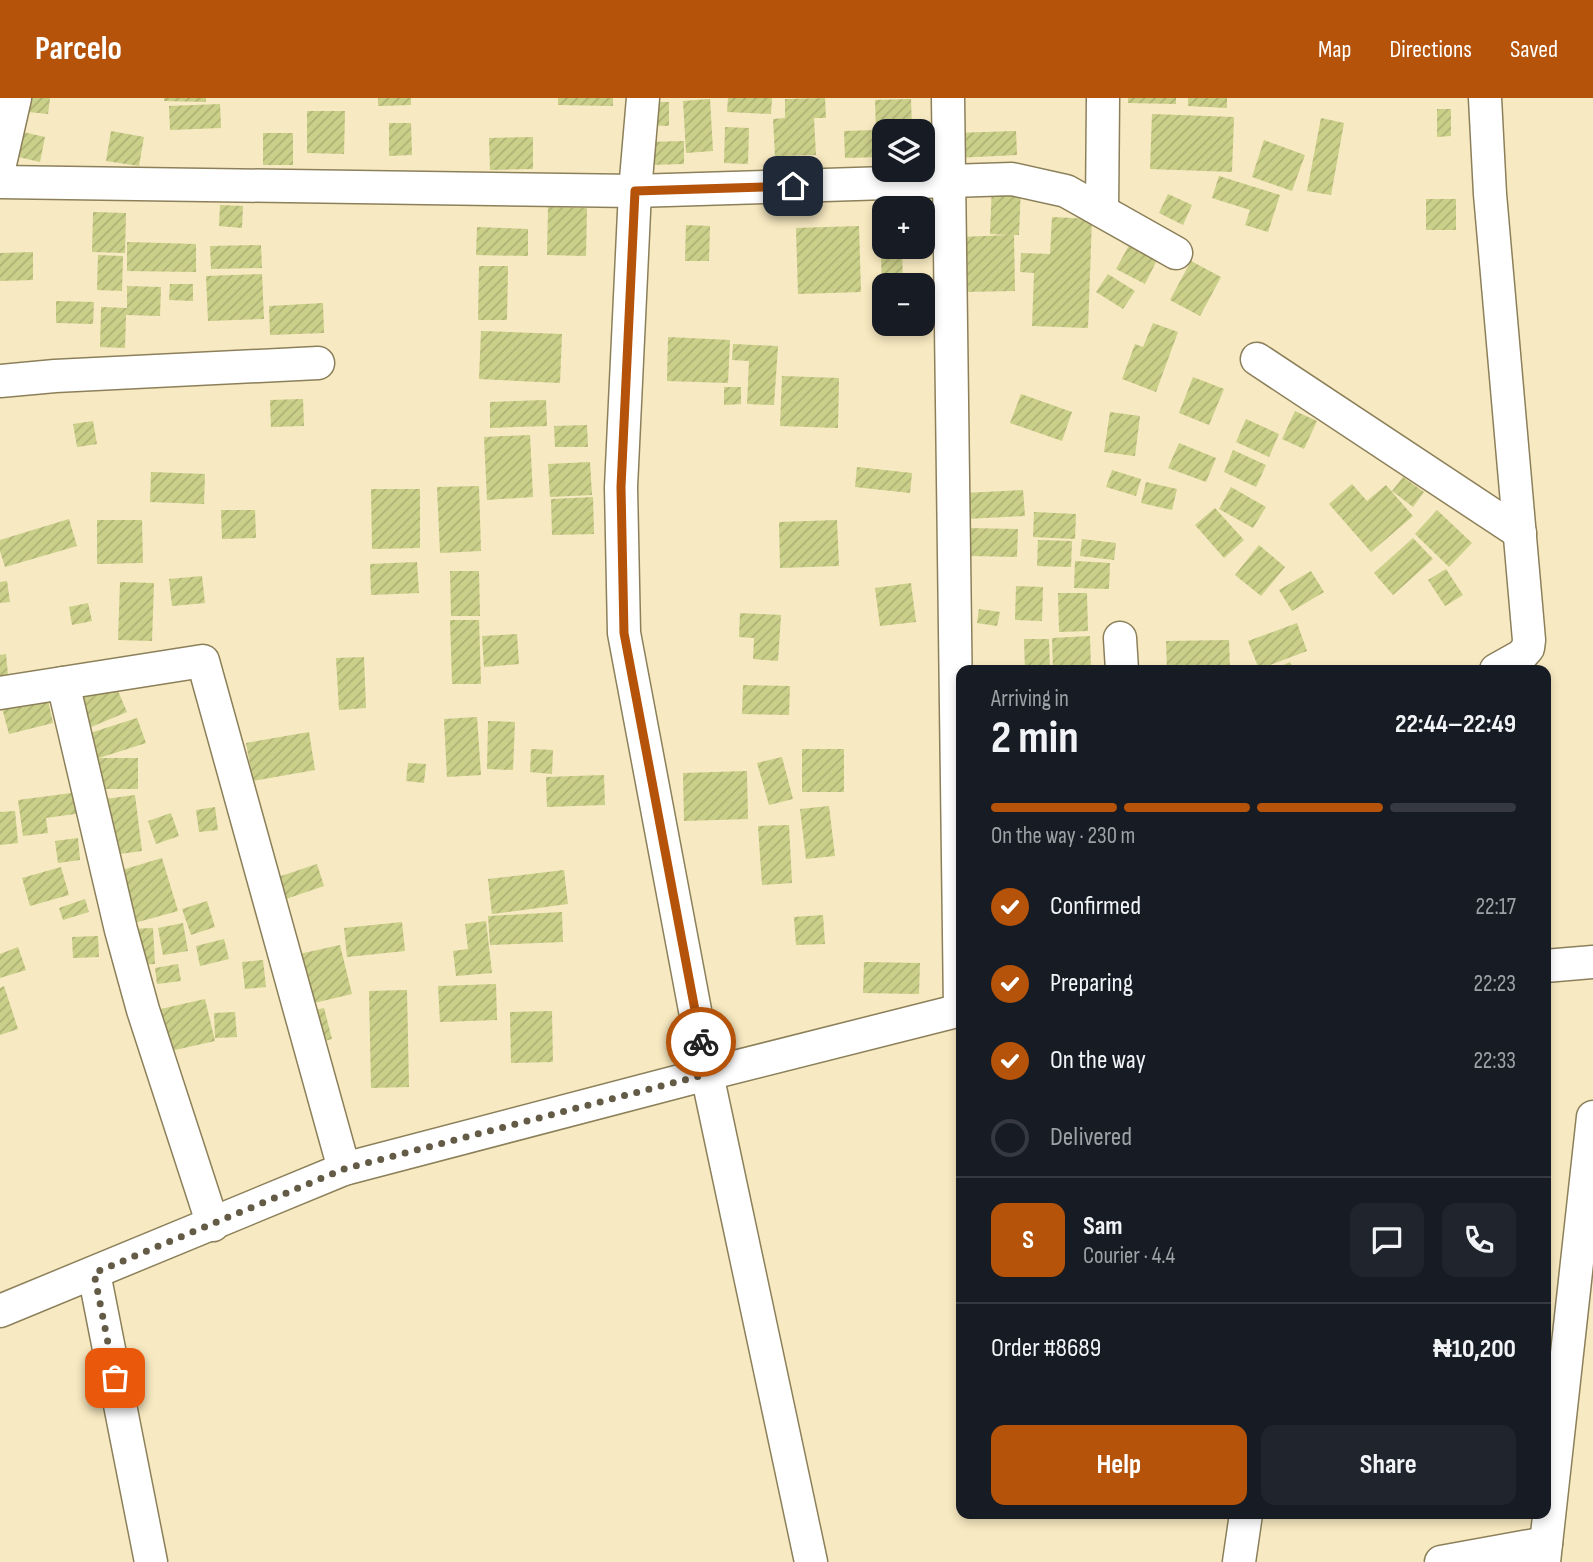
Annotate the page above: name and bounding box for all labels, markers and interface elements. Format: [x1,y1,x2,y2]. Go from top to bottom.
text: Parcelo [35,29,122,69]
text: Map [1318,35,1351,64]
text: Directions [1389,35,1472,64]
text: Saved [1510,35,1558,64]
map controls [872,119,935,336]
button: layers [872,119,935,182]
pin [763,156,823,216]
icon: home [774,167,812,205]
button: + [872,196,935,259]
button: − [872,273,935,336]
text: Arriving in [991,685,1069,713]
text: 22:44–22:49 [1395,709,1516,740]
text: 2 min [991,711,1079,766]
text: On the way · 230 m [991,822,1135,850]
icon: check [991,888,1029,926]
text: Confirmed [1050,891,1141,922]
text: 22:17 [1475,893,1516,921]
icon: check [991,965,1029,1003]
text: Preparing [1050,968,1133,999]
text: 22:23 [1474,970,1516,998]
courier [666,1007,736,1077]
icon: bike [682,1023,720,1061]
icon: check [991,1042,1029,1080]
text: On the way [1050,1045,1146,1076]
text: 22:33 [1473,1047,1516,1075]
text: Delivered [1050,1122,1132,1153]
button: chat [1350,1203,1424,1277]
button: phone [1442,1203,1516,1277]
text: Sam [1083,1211,1123,1242]
text: S [1022,1225,1034,1256]
text: Courier · 4.4 [1083,1242,1175,1270]
text: Order #8689 [991,1333,1101,1364]
text: ₦10,200 [1433,1334,1516,1365]
pin [85,1348,145,1408]
icon: bag [96,1359,134,1397]
button: Help [991,1425,1247,1505]
button: Share [1261,1425,1516,1505]

